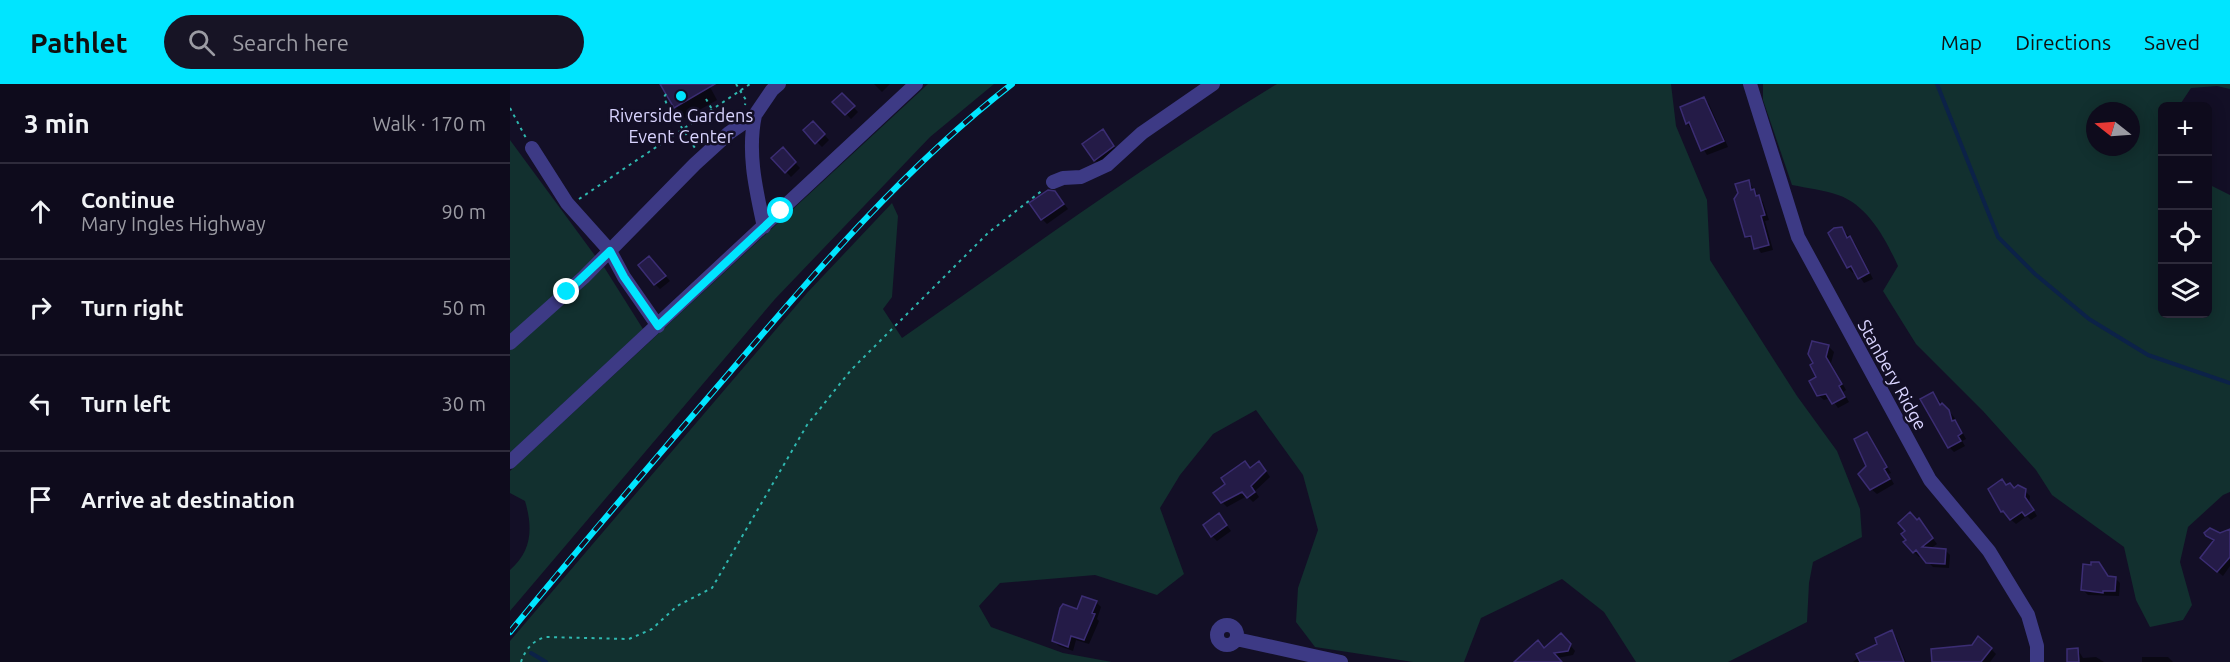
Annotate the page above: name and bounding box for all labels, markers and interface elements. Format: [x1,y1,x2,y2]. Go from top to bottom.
search box [164,15,584,69]
icon: search [185,26,218,59]
text: Pathlet [30,27,128,58]
text: Search here [233,30,349,55]
text: Map [1941,30,1982,54]
text: Directions [2015,30,2111,54]
text: Saved [2144,30,2200,54]
marker: Riverside Gardens Event Center [674,89,688,103]
north arrow [2086,102,2140,156]
map controls [2158,102,2212,318]
button: + [2158,102,2212,156]
place label: Riverside Gardens Event Center [609,105,753,146]
text: 3 min [24,109,90,138]
text: Walk · 170 m [373,112,486,135]
button: − [2158,156,2212,210]
text: Continue [81,187,175,212]
icon: ahead [24,195,57,228]
route start [767,197,793,223]
text: 90 m [442,200,486,223]
button: locate [2158,210,2212,264]
text: Mary Ingles Highway [81,212,266,235]
button: layers [2158,264,2212,318]
route end [553,278,579,304]
icon: right [24,291,57,324]
text: Turn right [81,295,183,320]
text: 50 m [442,296,486,319]
street label: Stanbery Ridge [1854,316,1931,433]
icon: left [24,387,57,420]
text: Turn left [81,391,171,416]
text: 30 m [442,392,486,415]
icon: arrive [24,483,57,516]
text: Arrive at destination [81,487,295,512]

